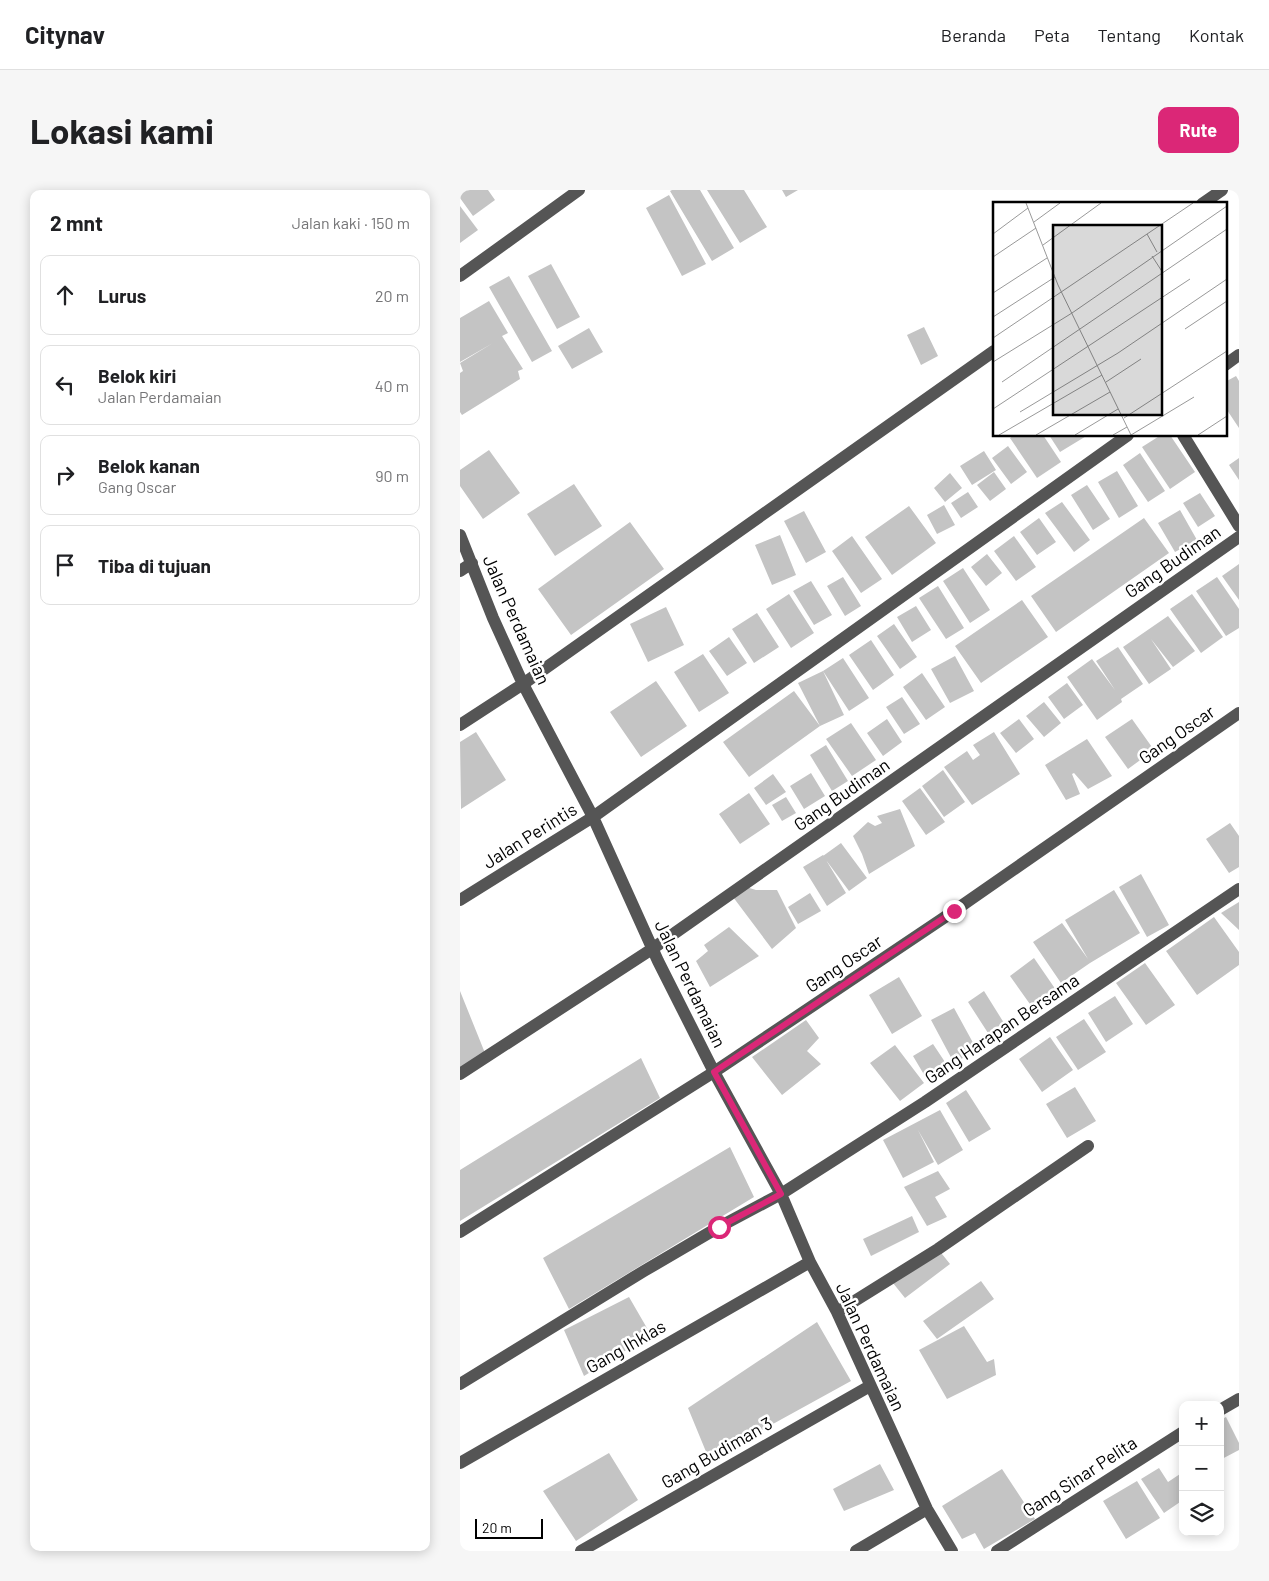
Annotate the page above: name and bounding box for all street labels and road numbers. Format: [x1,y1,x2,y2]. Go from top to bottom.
street label: Gang Budiman [1120,520,1225,602]
street label: Jalan Perdamaian [479,552,555,688]
street label: Gang Oscar [1134,700,1219,768]
street label: Gang Budiman [789,753,894,835]
street label: Jalan Perintis [478,798,581,873]
street label: Jalan Perdamaian [650,916,731,1051]
street label: Gang Oscar [801,929,886,997]
street label: Gang Harapan Bersama [920,968,1083,1088]
street label: Jalan Perdamaian [832,1279,910,1414]
street label: Gang Ihklas [582,1315,669,1378]
street label: Gang Budiman 3 [657,1411,776,1493]
street label: Gang Sinar Pelita [1018,1431,1141,1521]

